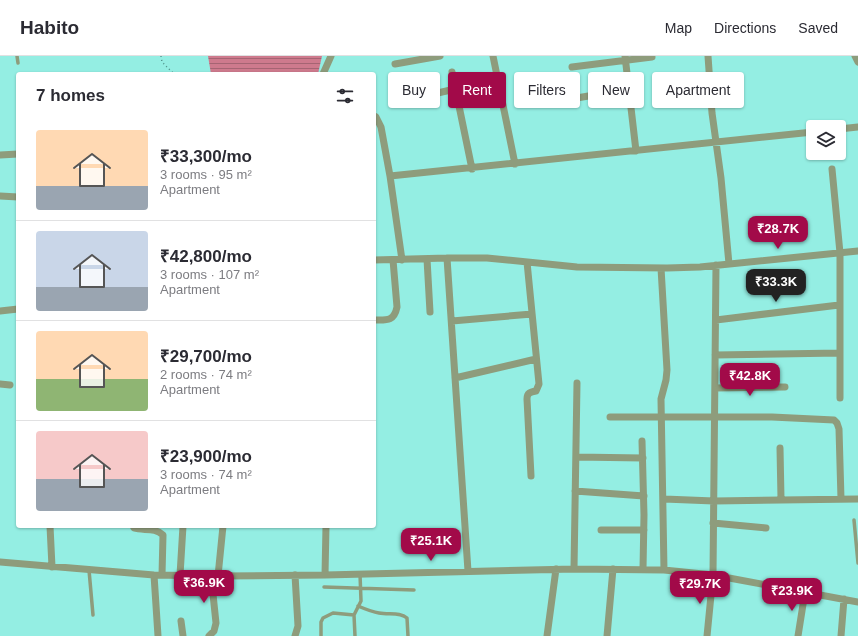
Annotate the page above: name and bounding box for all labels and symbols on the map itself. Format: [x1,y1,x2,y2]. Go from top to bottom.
pin: ₹28.7K [745,216,811,250]
pin: ₹33.3K [743,269,809,303]
pin: ₹42.8K [717,363,783,397]
pin: ₹25.1K [398,528,464,562]
pin: ₹36.9K [171,570,237,604]
pin: ₹29.7K [667,571,733,605]
pin: ₹23.9K [759,578,825,612]

